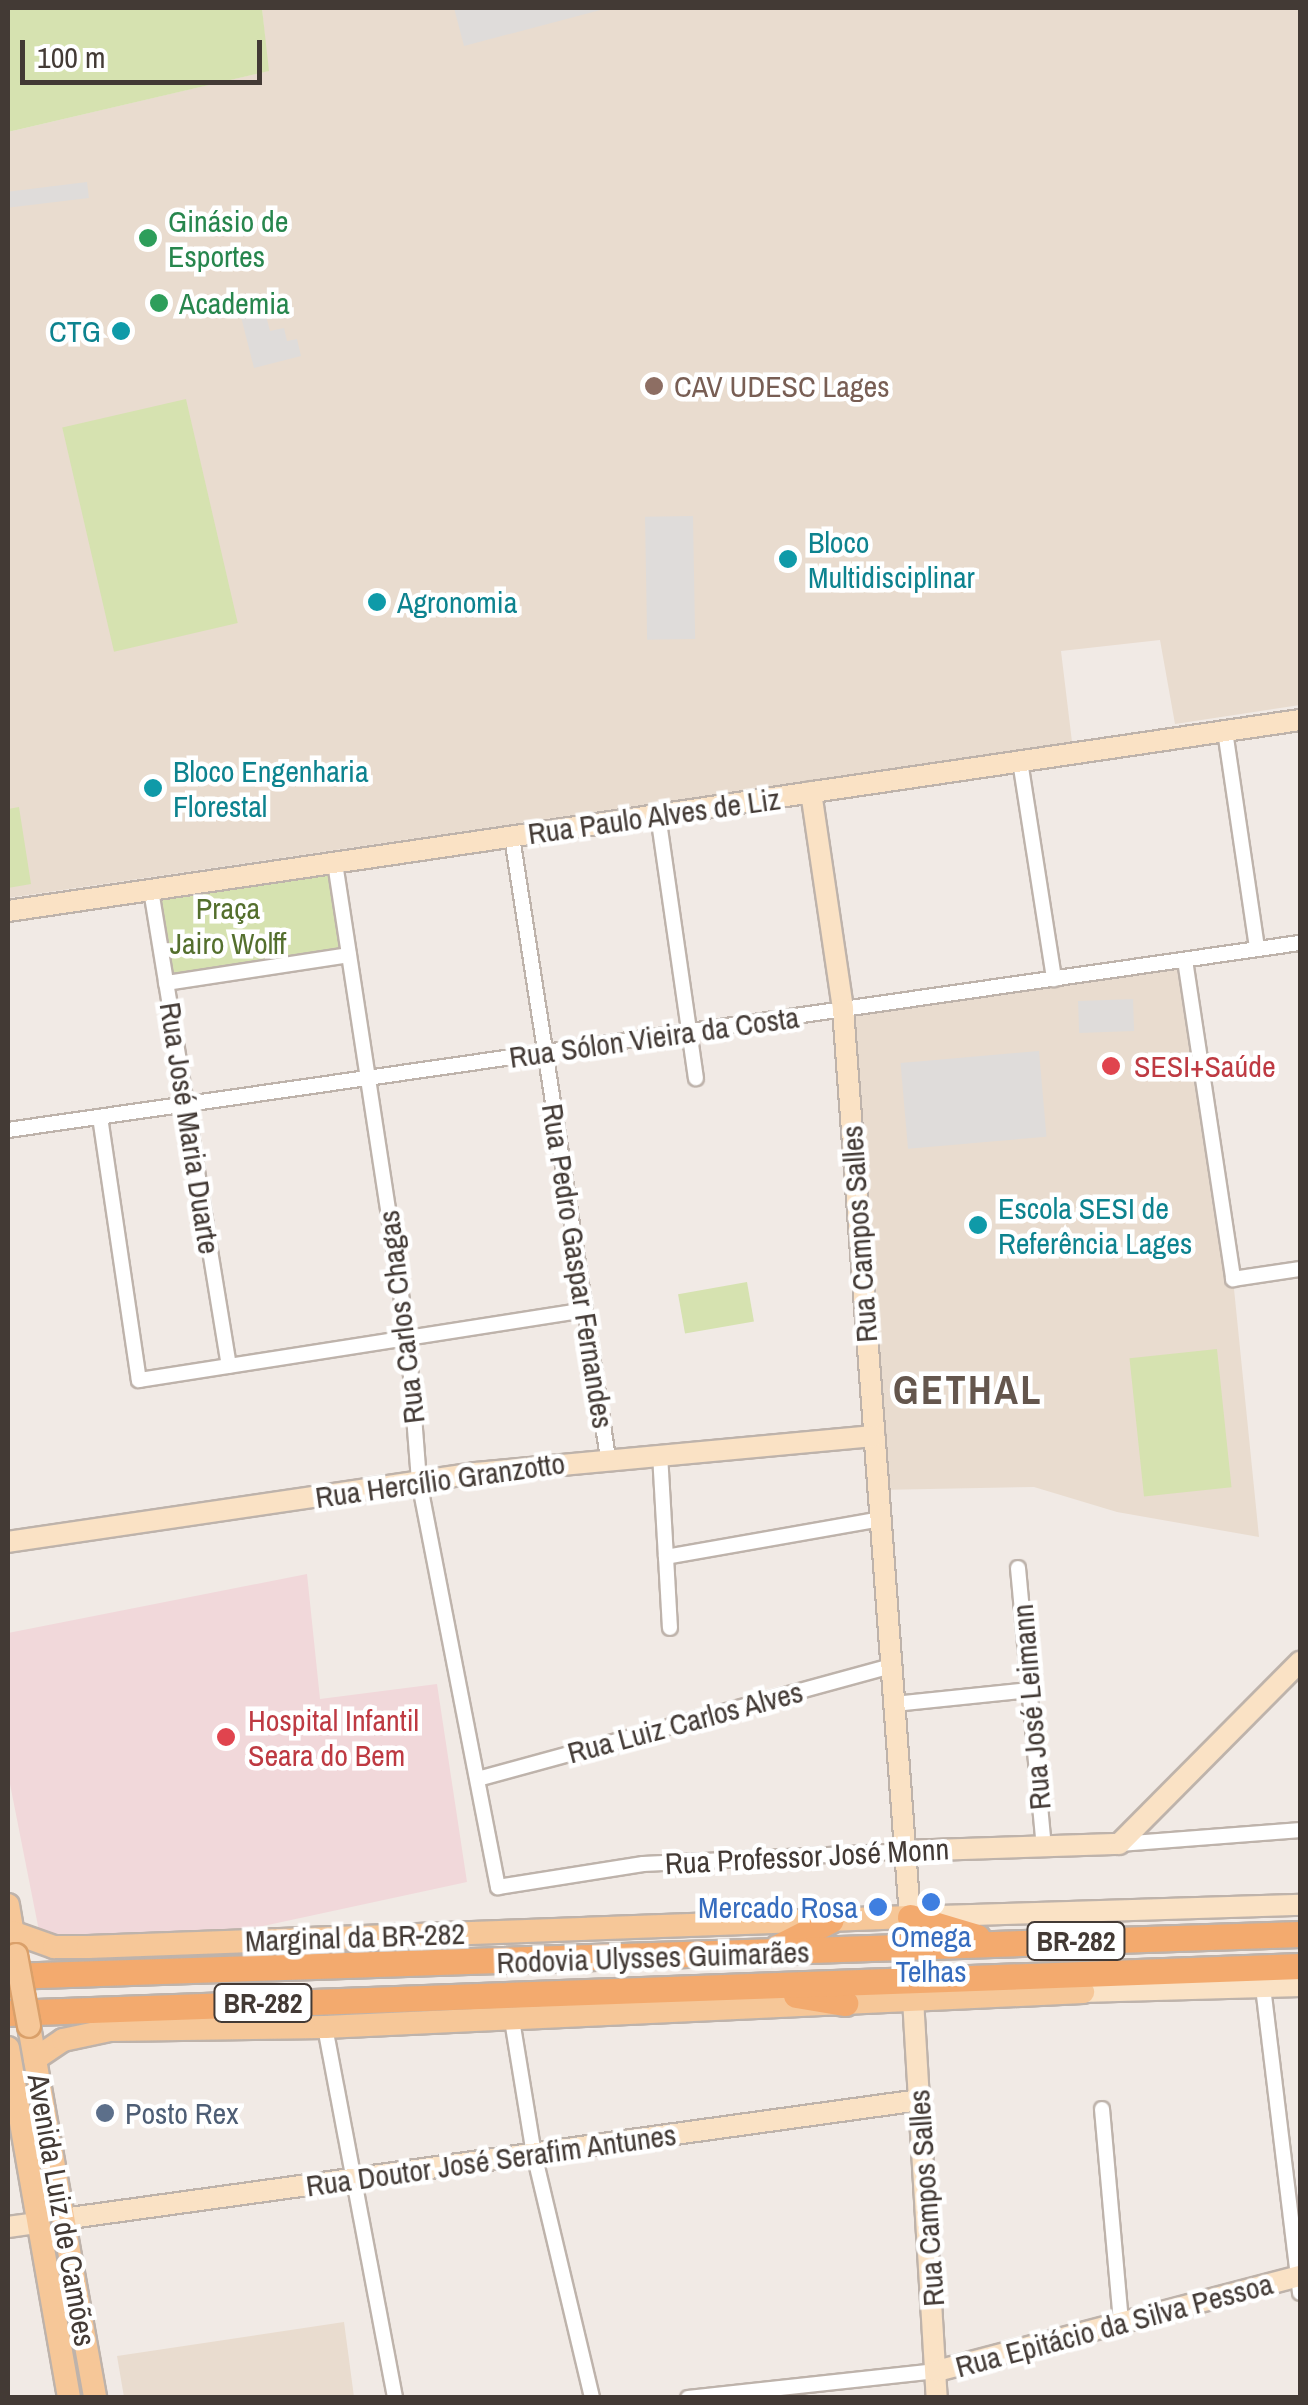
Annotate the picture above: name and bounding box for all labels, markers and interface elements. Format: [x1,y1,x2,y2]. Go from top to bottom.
scale bar [25,20,268,82]
text: 100 m [37,37,105,77]
place label: Ginásio de Esportes [168,203,288,274]
marker: Ginásio de Esportes [137,227,159,249]
place label: Academia [179,285,290,321]
marker: Academia [148,292,170,314]
place label: CTG [49,313,101,349]
marker: CTG [110,320,132,342]
place label: CAV UDESC Lages [674,368,890,404]
marker: CAV UDESC Lages [643,375,665,397]
place label: Bloco Multidisciplinar [808,524,975,594]
marker: Bloco Multidisciplinar [777,548,799,570]
place label: Agronomia [397,584,517,620]
marker: Agronomia [366,591,388,613]
place label: Bloco Engenharia Florestal [173,753,369,824]
marker: Bloco Engenharia Florestal [142,777,164,799]
street label: Rua Paulo Alves de Liz [525,780,783,852]
park label: Praça Jairo Wolff [170,890,286,960]
street label: Rua Sólon Vieira da Costa [507,999,801,1075]
street label: Rua José Maria Duarte [152,1000,228,1256]
place label: SESI+Saúde [1134,1048,1276,1084]
marker: SESI+Saúde [1098,1053,1124,1079]
street label: Rua Pedro Gaspar Fernandes [535,1101,621,1431]
street label: Rua Campos Salles [833,1124,885,1344]
place label: Escola SESI de Referência Lages [998,1190,1192,1260]
street label: Rua Carlos Chagas [370,1208,432,1426]
marker: Escola SESI de Referência Lages [967,1214,989,1236]
district label: GETHAL [893,1366,1043,1414]
street label: Rua Hercílio Granzotto [313,1445,567,1515]
street label: Rua José Leimann [1004,1603,1058,1811]
street label: Rua Luiz Carlos Alves [563,1673,807,1771]
place label: Hospital Infantil Seara do Bem [248,1702,419,1772]
marker: Hospital Infantil Seara do Bem [213,1724,239,1750]
street label: Rua Professor José Monn [664,1831,950,1881]
place label: Mercado Rosa [698,1889,858,1925]
marker: Omega Telhas [920,1891,942,1913]
marker: Mercado Rosa [867,1896,889,1918]
street label: Marginal da BR-282 [244,1915,466,1959]
place label: Omega Telhas [891,1918,971,1988]
road number: BR-282 [1026,1918,1126,1964]
street label: Rodovia Ulysses Guimarães [496,1934,810,1980]
road number: BR-282 [213,1980,313,2026]
street label: Avenida Luiz de Camões [20,2071,104,2349]
street label: Rua Campos Salles [900,2088,952,2308]
place label: Posto Rex [125,2095,238,2131]
marker: Posto Rex [94,2102,116,2124]
street label: Rua Doutor José Serafim Antunes [303,2116,679,2204]
street label: Rua Epitácio da Silva Pessoa [951,2265,1277,2385]

